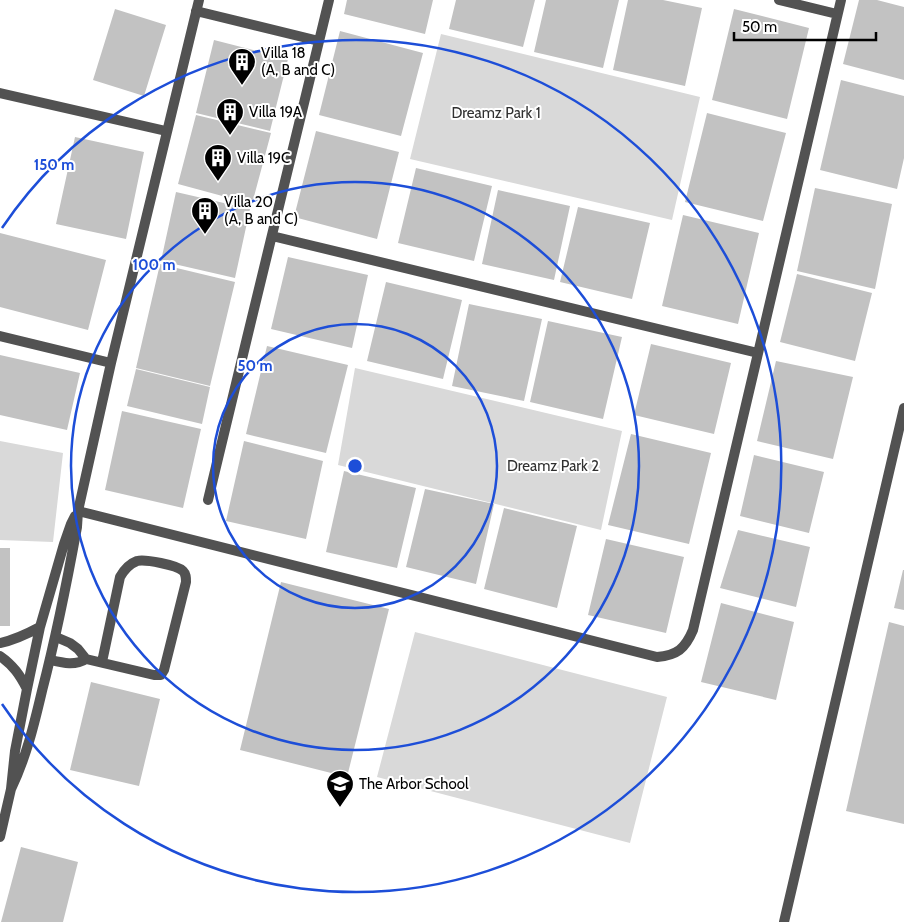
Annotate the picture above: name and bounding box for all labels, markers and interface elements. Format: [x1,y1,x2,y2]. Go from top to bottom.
scale bar [734,10,876,42]
text: 50 m [742,18,777,36]
place label: Villa 18 (A, B and C) [261,44,335,79]
building icon: Villa 18 (A, B and C) [227,47,257,86]
building icon: Villa 19A [215,97,245,136]
place label: Villa 19A [249,103,303,121]
park label: Dreamz Park 1 [451,104,541,122]
building icon: Villa 19C [203,143,233,182]
place label: Villa 19C [237,149,290,167]
text: 150 m [34,156,74,174]
place label: Villa 20 (A, B and C) [224,193,298,228]
building icon: Villa 20 (A, B and C) [190,196,220,235]
text: 100 m [132,256,176,274]
text: 50 m [237,357,273,375]
centre of rings [346,457,364,475]
park label: Dreamz Park 2 [507,457,599,475]
school or university icon: The Arbor School [325,769,355,808]
place label: The Arbor School [359,775,469,793]

